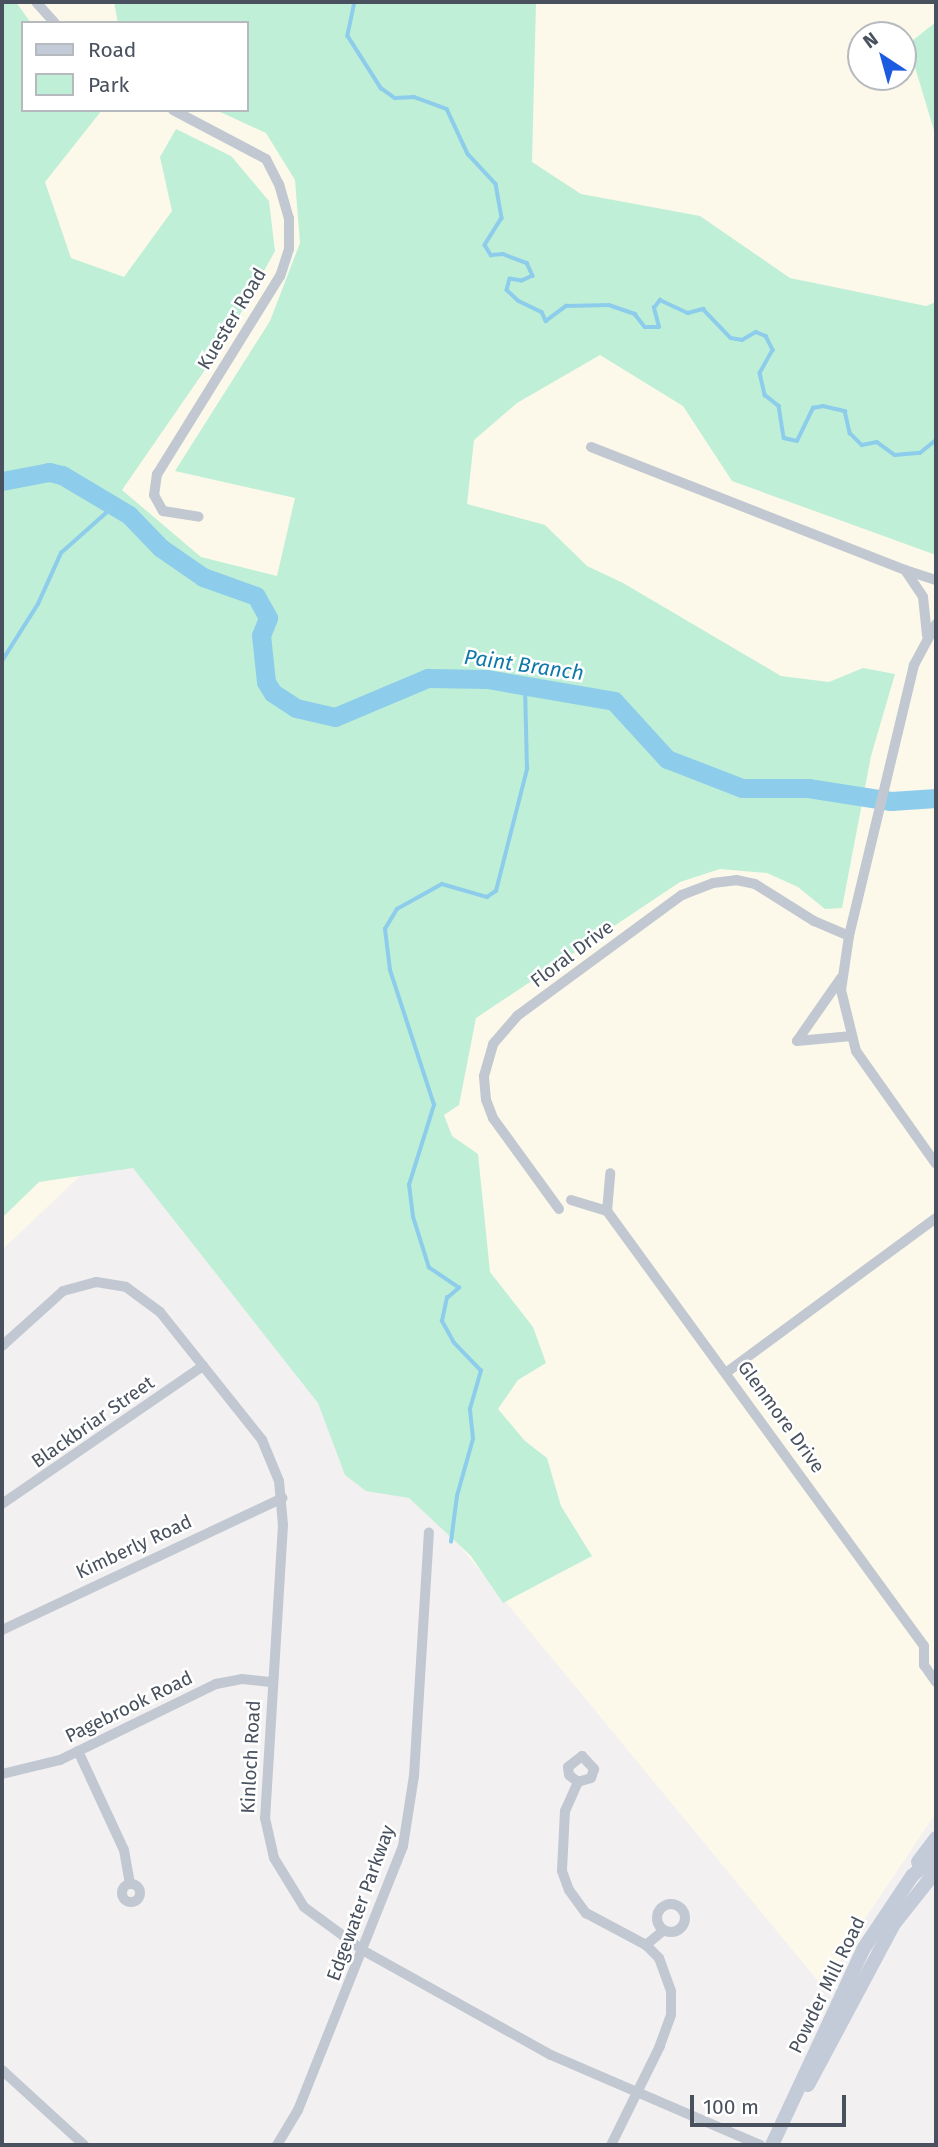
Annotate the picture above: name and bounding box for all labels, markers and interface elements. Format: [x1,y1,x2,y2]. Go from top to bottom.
legend [21,21,248,112]
north arrow [847,21,917,91]
text: N [859,27,882,53]
text: Road [88,37,136,63]
text: Park [88,72,129,98]
street label: Kuester Road [193,264,271,374]
water label: Paint Branch [463,644,585,686]
street label: Floral Drive [526,916,618,992]
street label: Glenmore Drive [733,1356,829,1478]
street label: Blackbriar Street [27,1371,159,1473]
street label: Kimberly Road [72,1510,196,1584]
street label: Pagebrook Road [62,1666,196,1748]
street label: Kinloch Road [237,1700,265,1814]
street label: Edgewater Parkway [322,1822,400,1984]
street label: Powder Mill Road [784,1913,870,2057]
scale bar [693,2080,849,2124]
text: 100 m [703,2094,759,2120]

